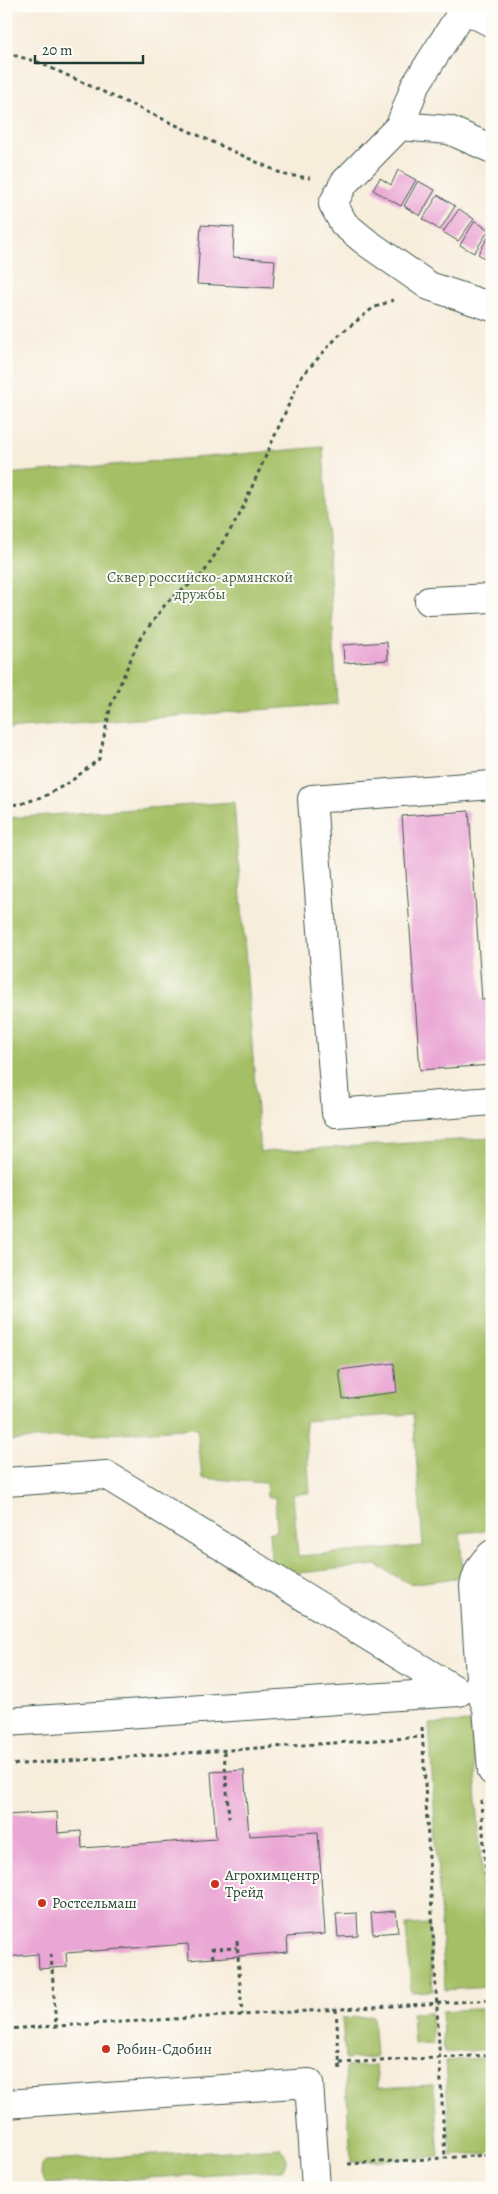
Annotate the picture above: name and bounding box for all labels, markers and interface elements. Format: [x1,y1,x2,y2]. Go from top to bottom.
scale bar [35,32,142,64]
text: 20 m [42,40,73,60]
park label: Сквер российско-армянской дружбы [107,567,293,604]
place label: Агрохимцентр Трейд [224,1865,320,1902]
marker: Агрохимцентр Трейд [209,1878,221,1890]
place label: Ростсельмаш [52,1893,137,1913]
marker: Ростсельмаш [36,1897,48,1909]
place label: Робин-Сдобин [116,2039,212,2059]
marker: Робин-Сдобин [100,2043,112,2055]

